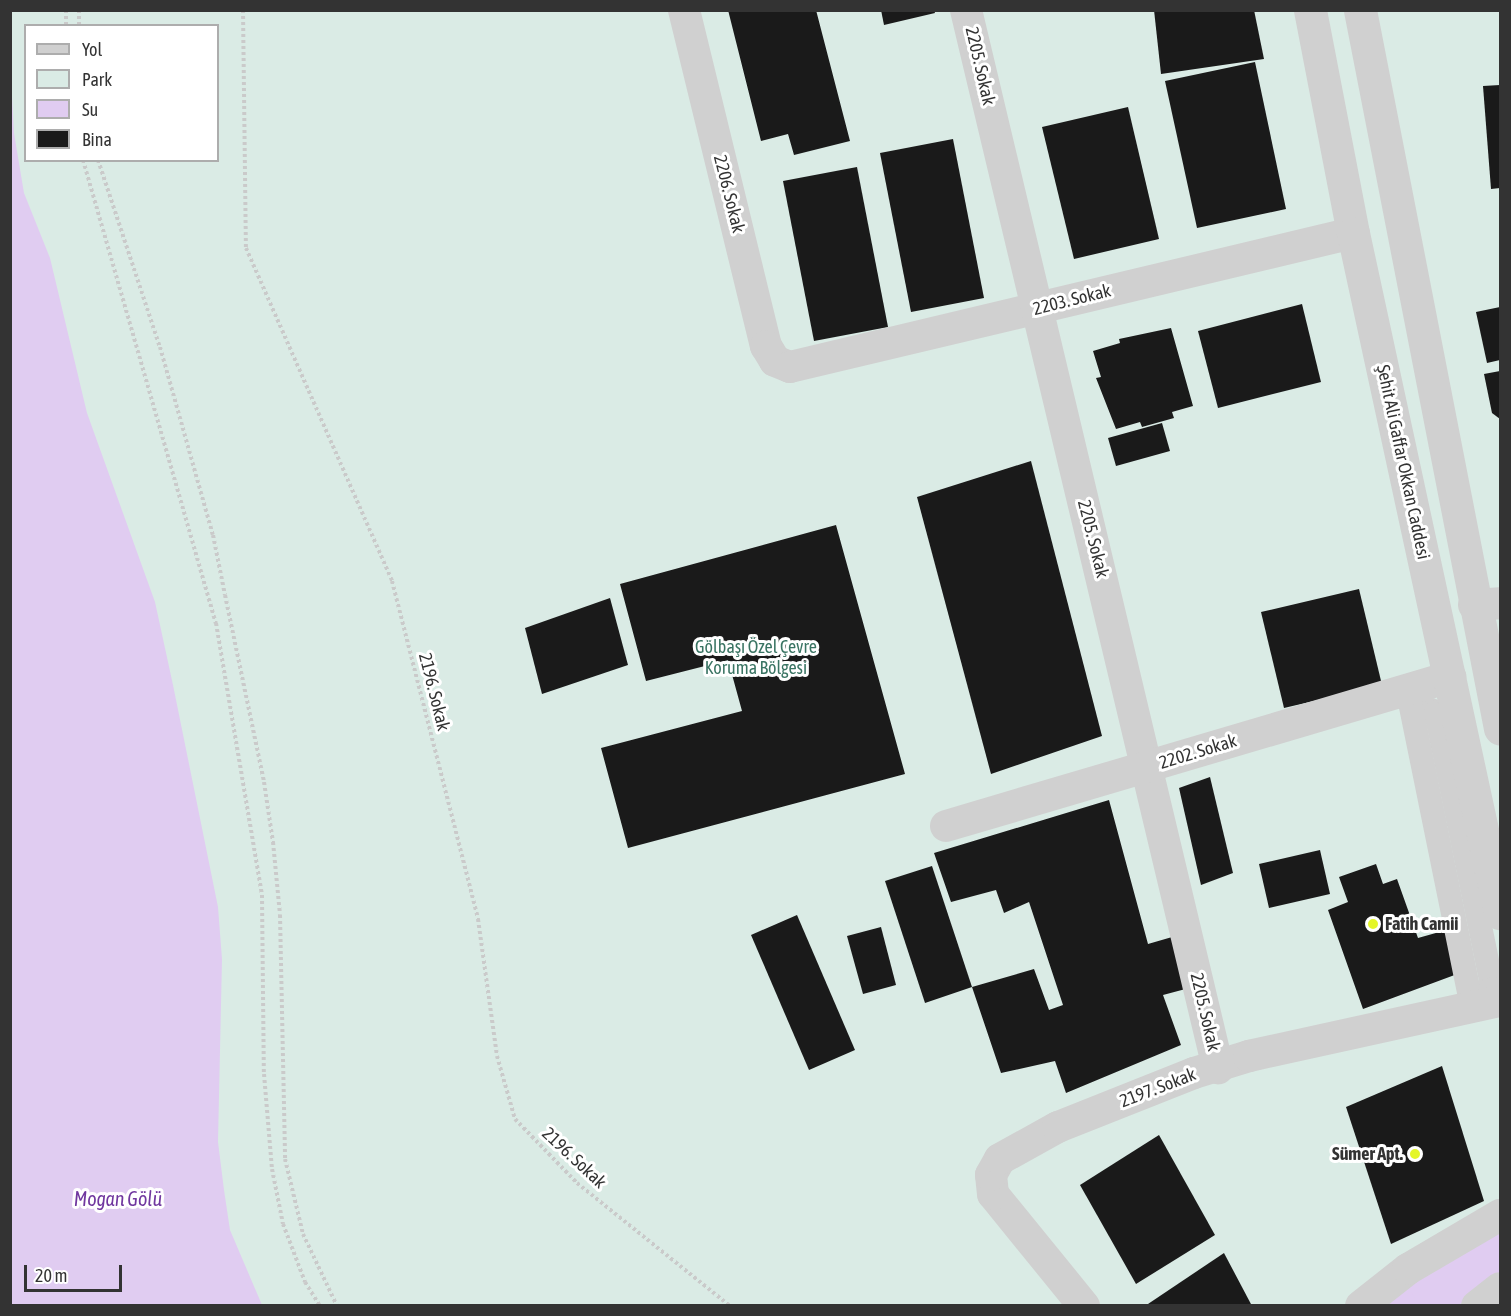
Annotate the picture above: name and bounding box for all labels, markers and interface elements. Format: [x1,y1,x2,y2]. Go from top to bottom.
legend [24,24,219,162]
street label: 2205. Sokak [961,25,999,107]
text: Yol [82,39,102,60]
text: Park [82,69,112,90]
text: Su [82,99,98,120]
text: Bina [82,129,112,150]
street label: 2206. Sokak [709,153,749,235]
street label: 2203. Sokak [1031,280,1113,320]
street label: Şehit Ali Gaffar Okkan Caddesi [1372,363,1434,561]
street label: 2205. Sokak [1073,498,1113,580]
park label: Gölbaşı Özel Çevre Koruma Bölgesi [695,637,817,680]
street label: 2196. Sokak [414,651,454,733]
street label: 2202. Sokak [1157,730,1239,774]
place label: Fatih Camii [1385,913,1458,935]
marker: Fatih Camii [1366,917,1380,931]
street label: 2205. Sokak [1186,971,1224,1053]
street label: 2197. Sokak [1117,1064,1199,1112]
street label: 2196. Sokak [537,1123,611,1193]
place label: Sümer Apt. [1332,1143,1403,1165]
marker: Sümer Apt. [1408,1147,1422,1161]
water label: Mogan Gölü [74,1186,162,1210]
scale bar [27,1253,124,1291]
text: 20 m [35,1265,67,1286]

